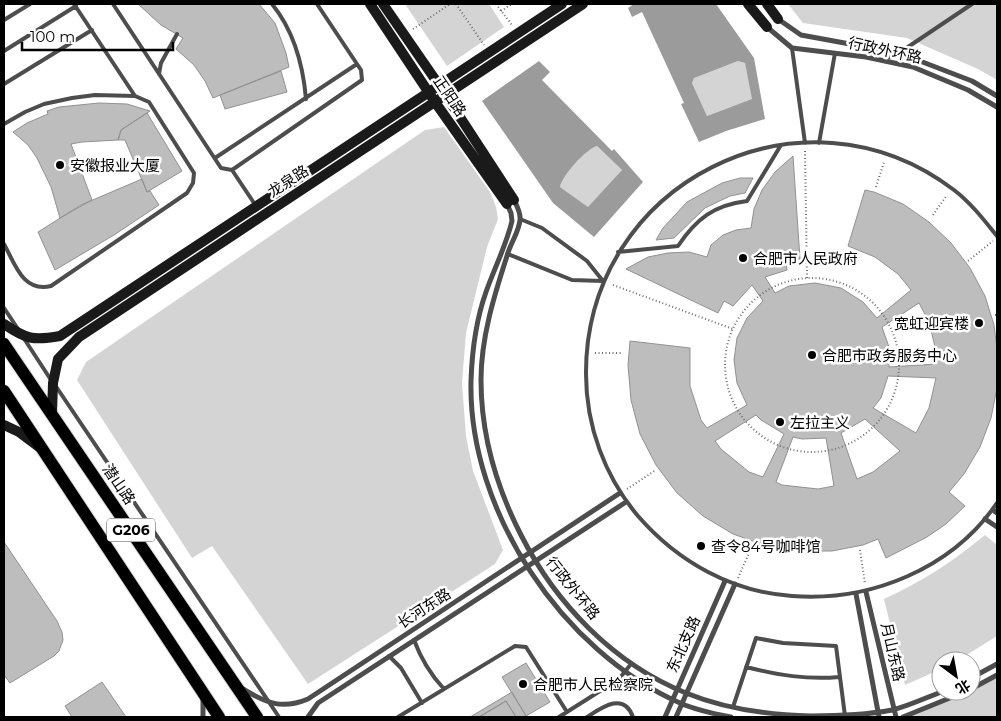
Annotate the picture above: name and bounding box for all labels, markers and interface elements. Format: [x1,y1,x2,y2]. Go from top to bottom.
scale bar [22,20,174,52]
text: 100 m [30,27,75,46]
street label: 行政外环路 [846,33,924,67]
street label: 正阳路 [430,72,470,120]
place label: 安徽报业大厦 [70,156,160,175]
marker: 安徽报业大厦 [54,159,66,171]
street label: 龙泉路 [264,161,312,201]
place label: 合肥市人民政府 [753,249,858,268]
marker: 合肥市人民政府 [737,252,749,264]
place label: 宽虹迎宾楼 [894,314,969,333]
marker: 宽虹迎宾楼 [973,317,985,329]
place label: 合肥市政务服务中心 [822,346,957,365]
marker: 合肥市政务服务中心 [806,349,818,361]
place label: 左拉主义 [790,413,850,432]
marker: 左拉主义 [774,416,786,428]
street label: 潜山路 [99,460,139,508]
road number: G206 [107,518,155,542]
place label: 查令84号咖啡馆 [711,537,821,556]
marker: 查令84号咖啡馆 [695,540,707,552]
street label: 行政外环路 [542,553,604,623]
street label: 长河东路 [394,584,454,632]
street label: 东北支路 [662,613,704,675]
street label: 月山东路 [877,621,909,683]
north arrow [931,651,981,701]
place label: 合肥市人民检察院 [533,675,653,694]
text: 北 [952,676,974,698]
marker: 合肥市人民检察院 [517,678,529,690]

